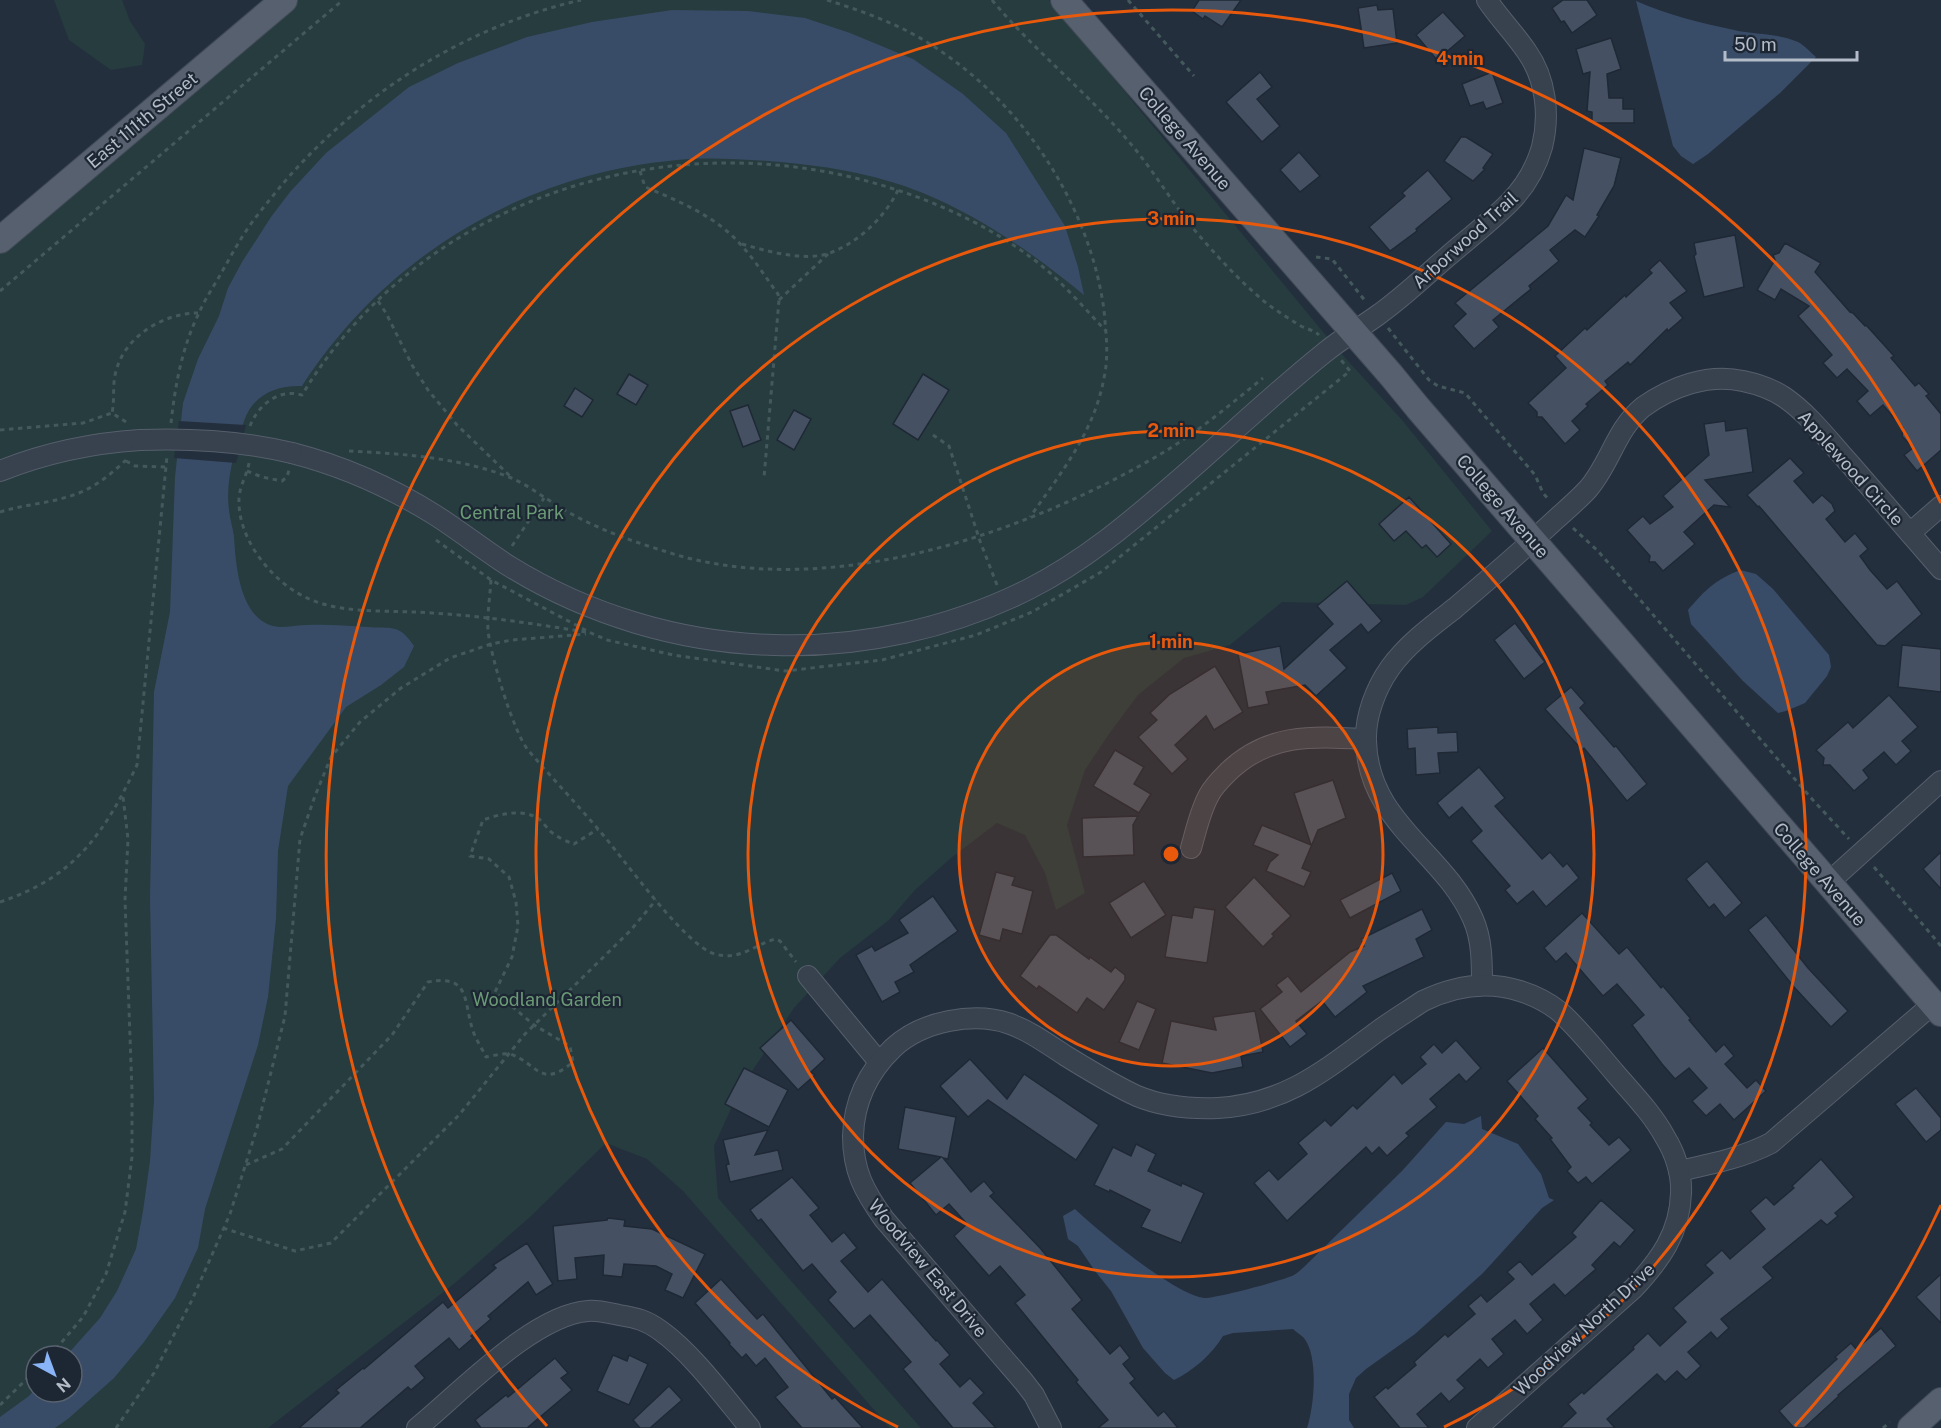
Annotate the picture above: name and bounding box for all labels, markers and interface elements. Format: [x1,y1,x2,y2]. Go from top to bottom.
scale bar [1725,24,1857,62]
text: 50 m [1734,34,1777,55]
text: 4 min [1436,48,1484,69]
street label: East 111th Street [83,68,201,172]
street label: College Avenue [1134,82,1236,194]
street label: Arborwood Trail [1408,187,1522,293]
text: 3 min [1147,208,1195,229]
street label: Applewood Circle [1794,406,1908,530]
text: 2 min [1147,420,1195,441]
street label: College Avenue [1452,450,1554,562]
park label: Central Park [460,502,564,523]
text: 1 min [1149,631,1193,652]
street label: College Avenue [1769,818,1871,930]
centre of rings [1161,844,1181,864]
park label: Woodland Garden [472,989,622,1010]
street label: Woodview East Drive [864,1195,992,1341]
street label: Woodview North Drive [1509,1258,1659,1400]
north arrow [24,1344,84,1404]
text: N [53,1374,74,1396]

